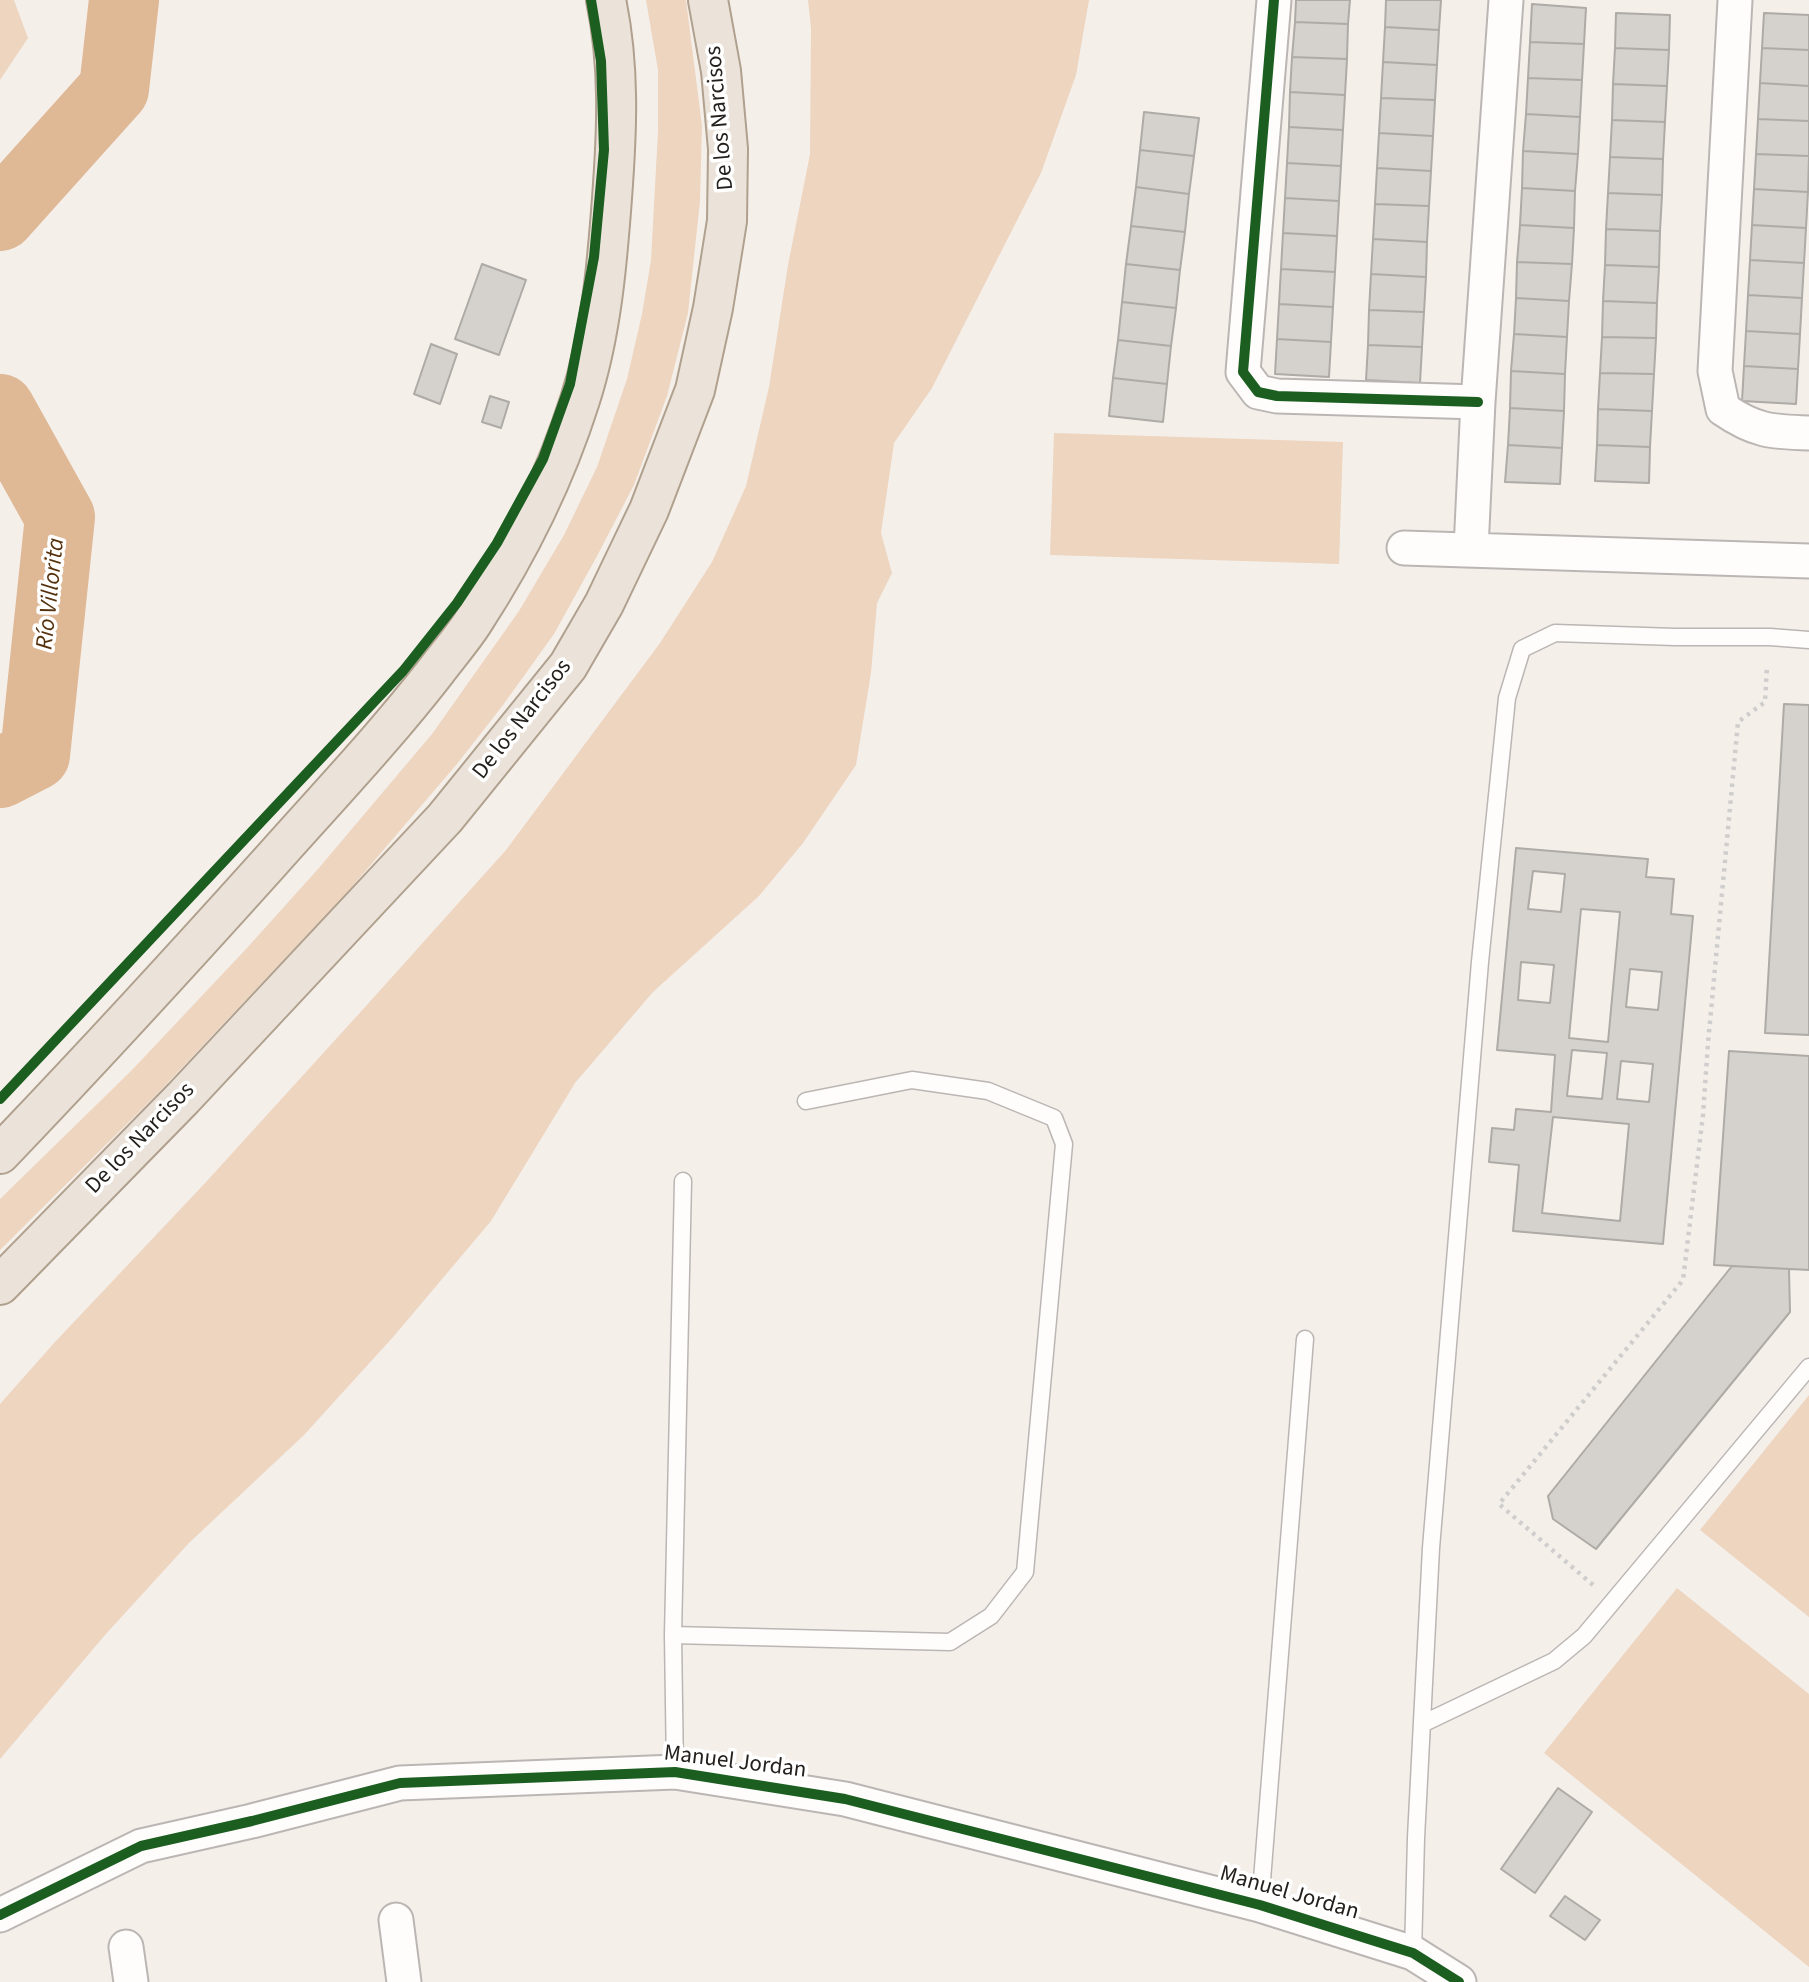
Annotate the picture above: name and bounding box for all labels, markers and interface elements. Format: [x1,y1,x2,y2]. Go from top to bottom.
street label: De los Narcisos [701,45,741,191]
water label: Río Villorita [32,537,72,651]
street label: De los Narcisos [468,654,578,786]
street label: De los Narcisos [81,1077,201,1201]
street label: Manuel Jordan [662,1741,808,1785]
street label: Manuel Jordan [1216,1861,1362,1927]

